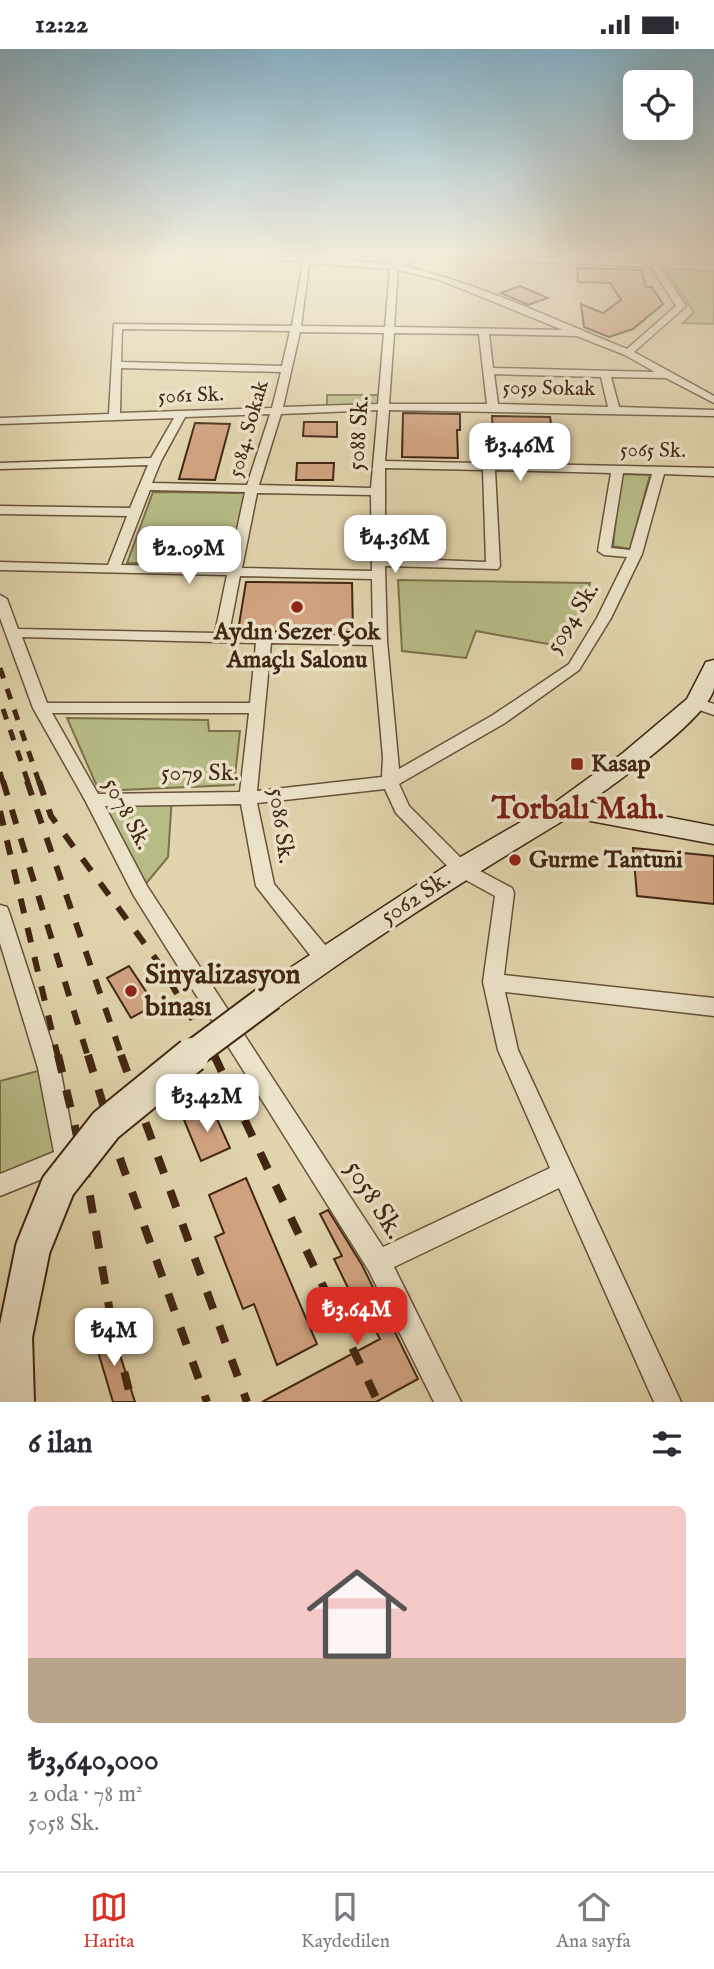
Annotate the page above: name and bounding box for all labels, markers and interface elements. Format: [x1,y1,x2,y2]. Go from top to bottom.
text: 12:22 [35,8,88,41]
map controls [623,70,693,140]
button: locate [623,70,693,140]
street label: 5059 Sokak [502,375,596,403]
street label: 5084. Sokak [222,377,276,481]
street label: 5061 Sk. [158,381,224,411]
street label: 5088 Sk. [341,394,377,472]
pin: ₺3.46M [463,423,577,483]
text: ₺3.46M [485,431,555,460]
street label: 5065 Sk. [620,437,686,465]
pin: ₺4.36M [338,515,452,575]
text: ₺4.36M [360,523,430,552]
pin: ₺2.09M [132,526,246,586]
text: ₺2.09M [153,534,225,563]
street label: 5094 Sk. [539,577,607,659]
marker: Aydın Sezer Çok Amaçlı Salonu [289,599,305,615]
place label: Aydın Sezer Çok Amaçlı Salonu [213,617,381,676]
place label: Kasap [591,749,651,780]
marker: Kasap [569,756,585,772]
street label: 5079 Sk. [161,758,239,789]
street label: 5078 Sk. [95,773,159,855]
street label: 5086 Sk. [260,786,302,866]
district label: Torbalı Mah. [491,789,664,830]
place label: Gurme Tantuni [529,845,683,876]
marker: Gurme Tantuni [507,852,523,868]
street label: 5062 Sk. [375,864,457,932]
place label: Sinyalizasyon binası [144,958,300,1025]
marker: Sinyalizasyon binası [123,983,139,999]
pin: ₺3.42M [150,1075,264,1134]
text: ₺3.42M [172,1082,242,1111]
street label: 5058 Sk. [336,1154,412,1246]
pin: ₺3.64M [300,1287,414,1347]
text: ₺3.64M [322,1295,392,1324]
pin: ₺4M [80,1309,148,1368]
text: ₺4M [91,1316,137,1345]
text: 6 ilan [28,1425,92,1463]
icon: filters [648,1425,686,1463]
icon: home [294,1551,420,1677]
text: ₺3,640,000 [28,1742,159,1780]
text: 2 oda · 78 m² [28,1780,143,1809]
text: 5058 Sk. [28,1809,99,1838]
tab: Harita [83,1888,135,1954]
tab: Kaydedilen [301,1888,390,1954]
tab: Ana sayfa [556,1888,631,1954]

